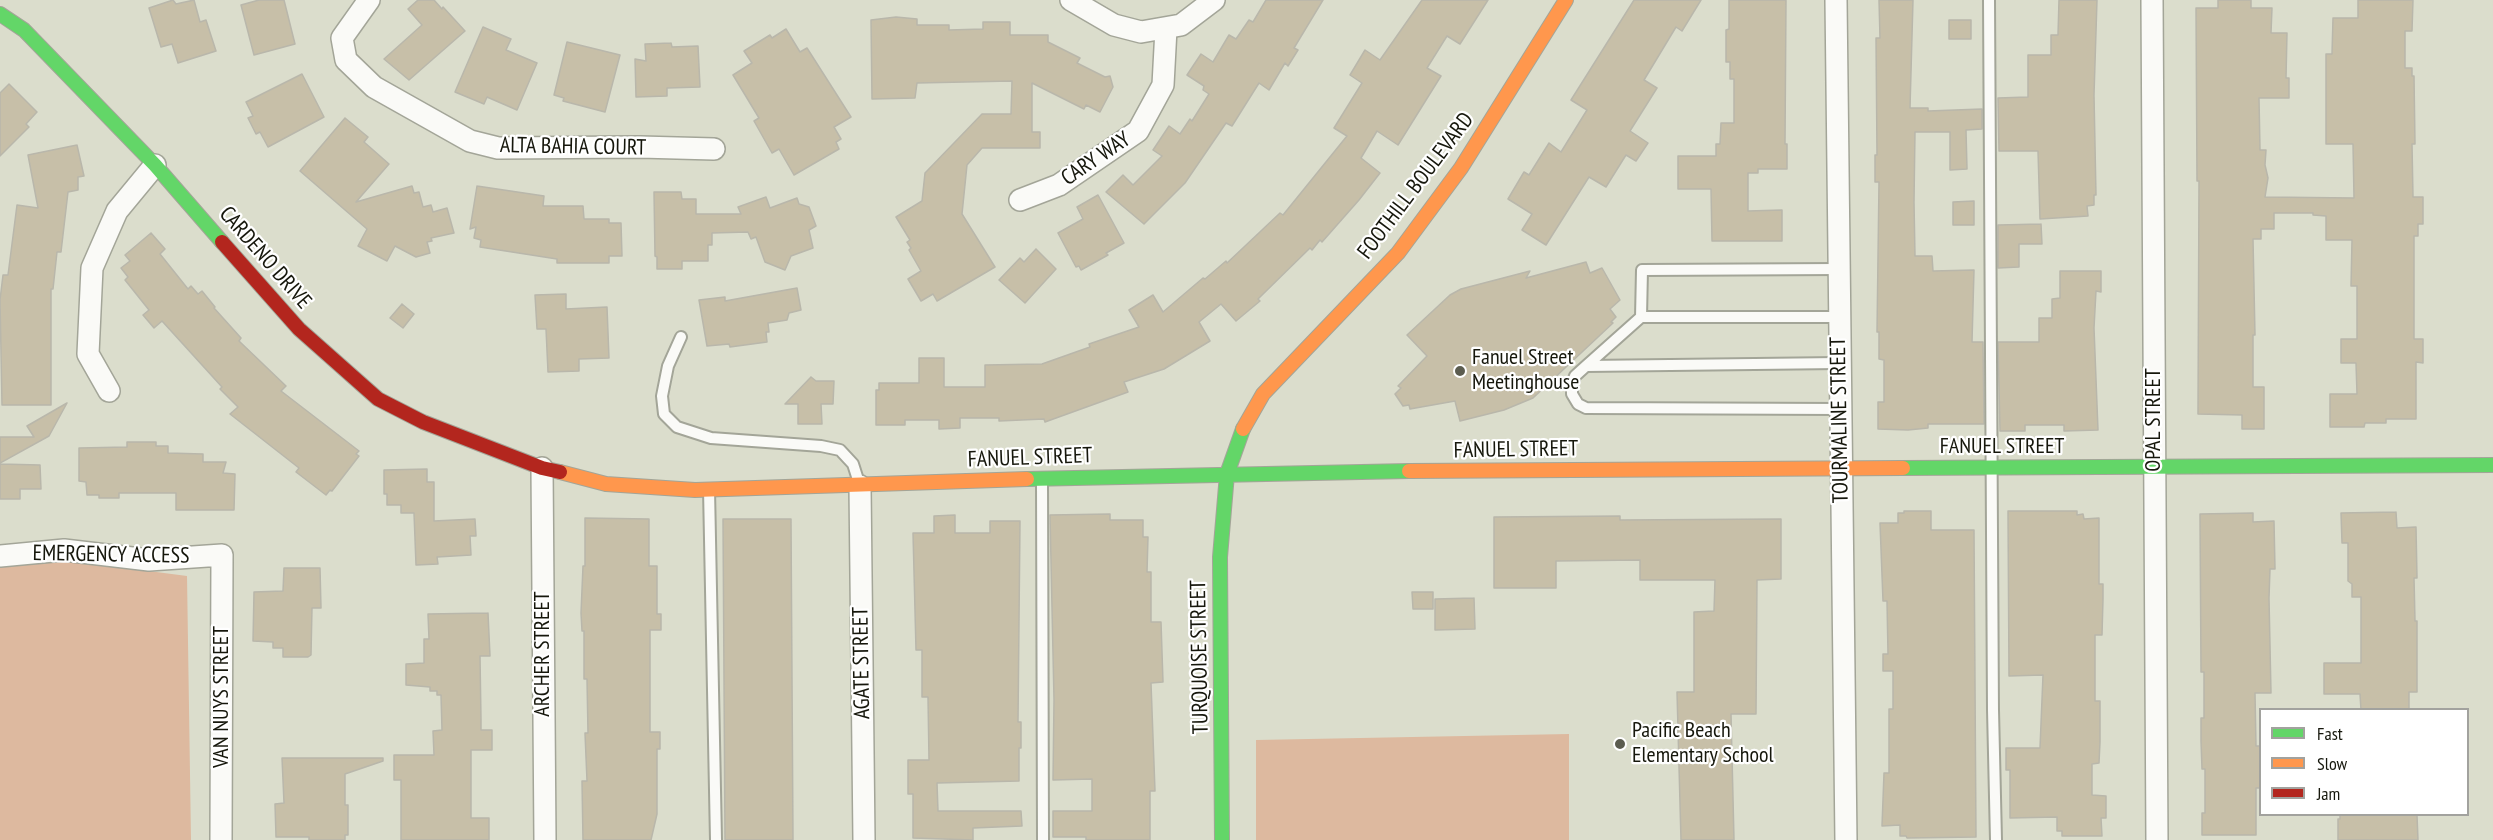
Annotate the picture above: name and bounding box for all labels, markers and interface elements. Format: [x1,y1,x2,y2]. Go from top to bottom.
street label: FOOTHILL BOULEVARD [1352,108,1480,264]
street label: CARY WAY [1056,126,1136,192]
street label: ALTA BAHIA COURT [500,133,646,161]
street label: CARDENO DRIVE [213,201,317,315]
street label: TOURMALINE STREET [1825,337,1855,503]
place label: Fanuel Street Meetinghouse [1472,345,1579,396]
marker: Fanuel Street Meetinghouse [1453,364,1467,378]
street label: OPAL STREET [2141,368,2167,472]
street label: FANUEL STREET [1940,434,2064,460]
street label: FANUEL STREET [1454,436,1578,464]
street label: FANUEL STREET [967,443,1093,473]
street label: EMERGENCY ACCESS [32,540,190,570]
street label: TURQUOISE STREET [1185,580,1215,734]
street label: ARCHER STREET [530,591,556,717]
street label: AGATE STREET [848,607,876,719]
street label: VAN NUYS STREET [209,626,235,768]
legend [2259,708,2469,816]
place label: Pacific Beach Elementary School [1632,718,1774,770]
text: Fast [2317,722,2343,745]
marker: Pacific Beach Elementary School [1613,737,1627,751]
text: Slow [2317,752,2347,775]
text: Jam [2317,782,2340,805]

